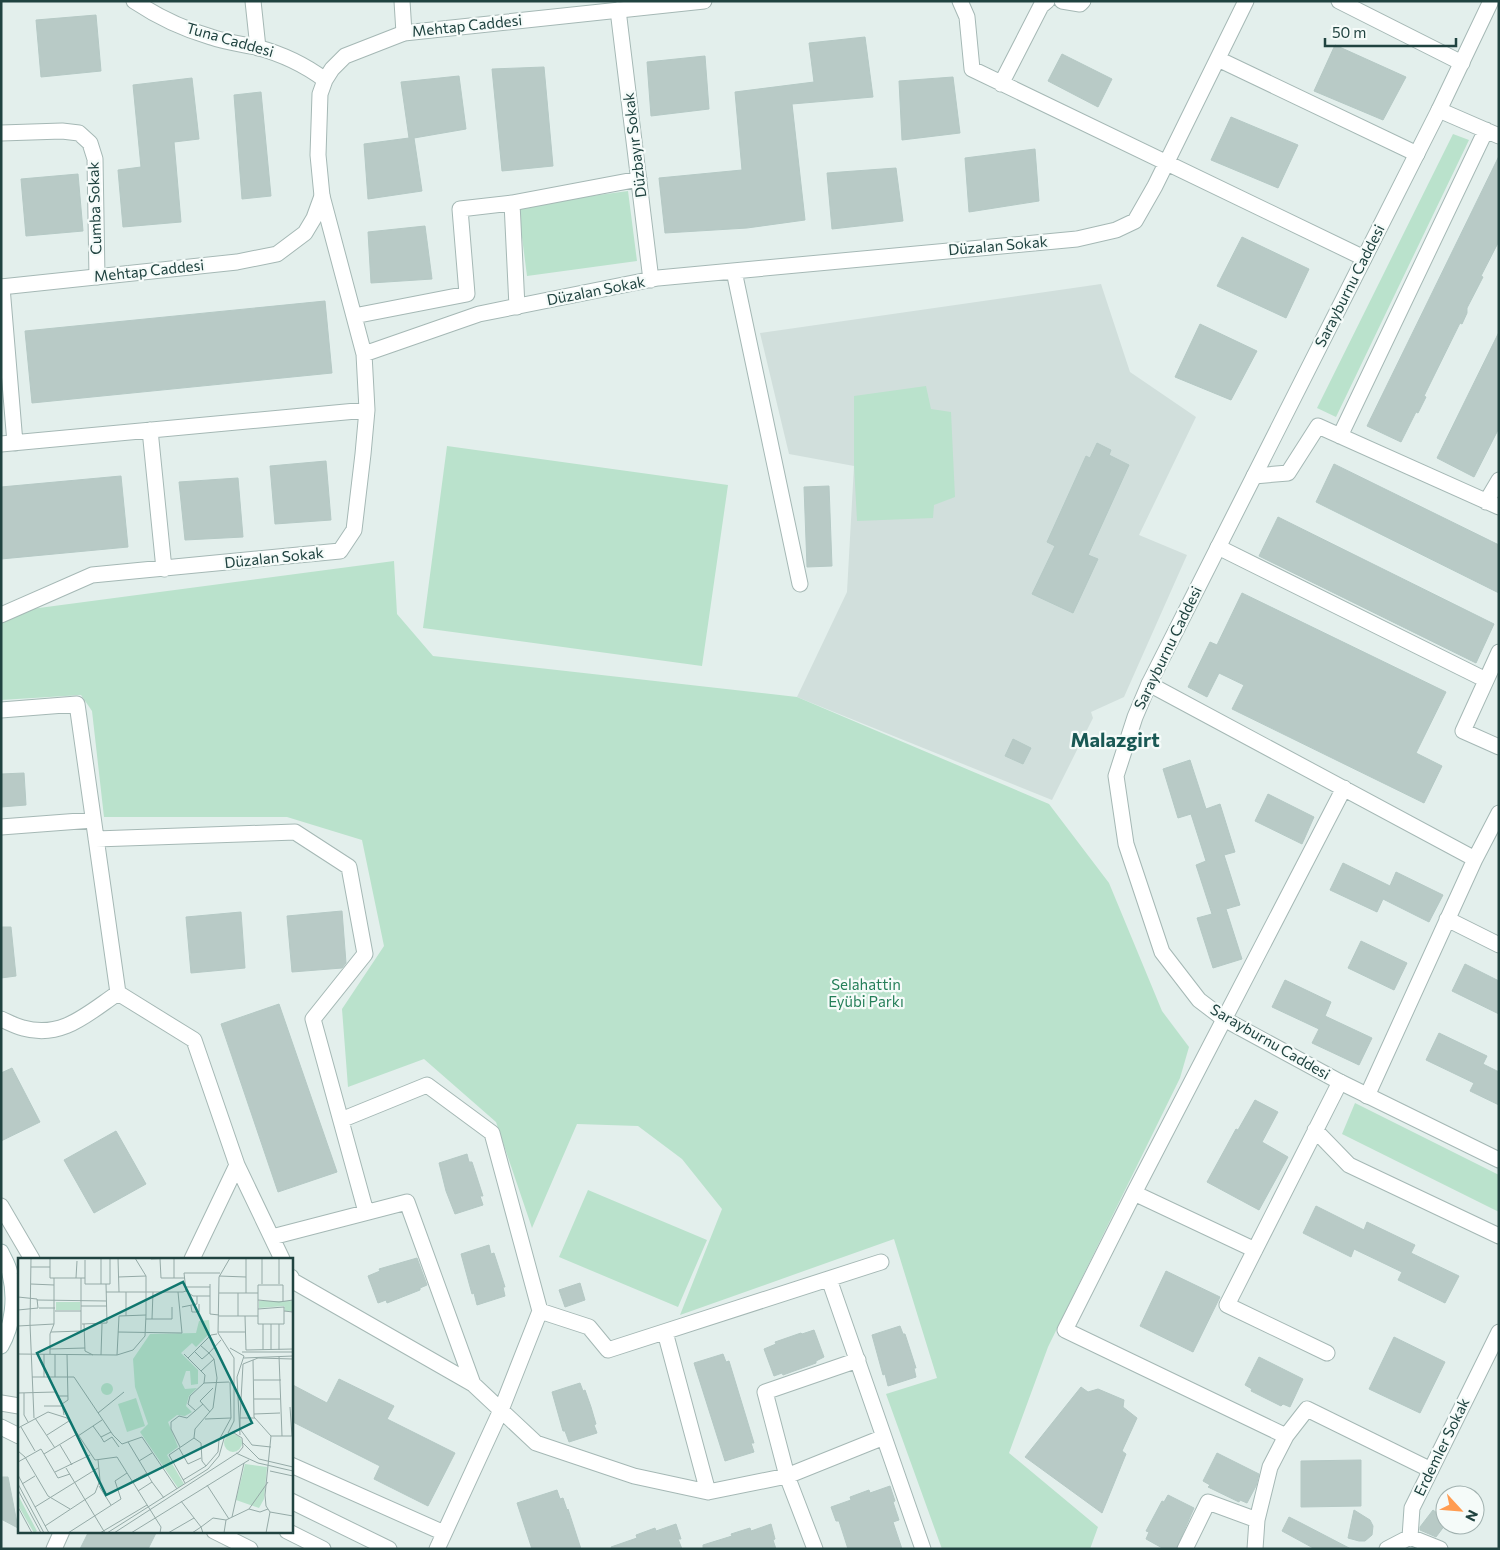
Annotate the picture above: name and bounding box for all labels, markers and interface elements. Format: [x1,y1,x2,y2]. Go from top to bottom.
street label: Mehtap Caddesi [411,10,523,40]
scale bar [1325,15,1456,47]
street label: Tuna Caddesi [184,18,276,60]
text: 50 m [1332,23,1366,41]
street label: Düzbayır Sokak [619,92,649,199]
street label: Cumba Sokak [83,161,105,255]
street label: Sarayburnu Caddesi [1310,221,1388,350]
street label: Düzalan Sokak [947,232,1048,258]
street label: Mehtap Caddesi [93,255,205,285]
street label: Düzalan Sokak [545,272,646,308]
street label: Düzalan Sokak [223,543,324,571]
street label: Sarayburnu Caddesi [1129,583,1205,712]
district label: Malazgirt [1070,727,1160,751]
park label: Selahattin Eyübi Parkı [828,975,904,1010]
street label: Sarayburnu Caddesi [1208,1000,1333,1083]
inset map [18,1258,292,1532]
street label: Erdemler Sokak [1410,1395,1473,1498]
north arrow [1435,1485,1485,1535]
text: N [1462,1507,1482,1524]

